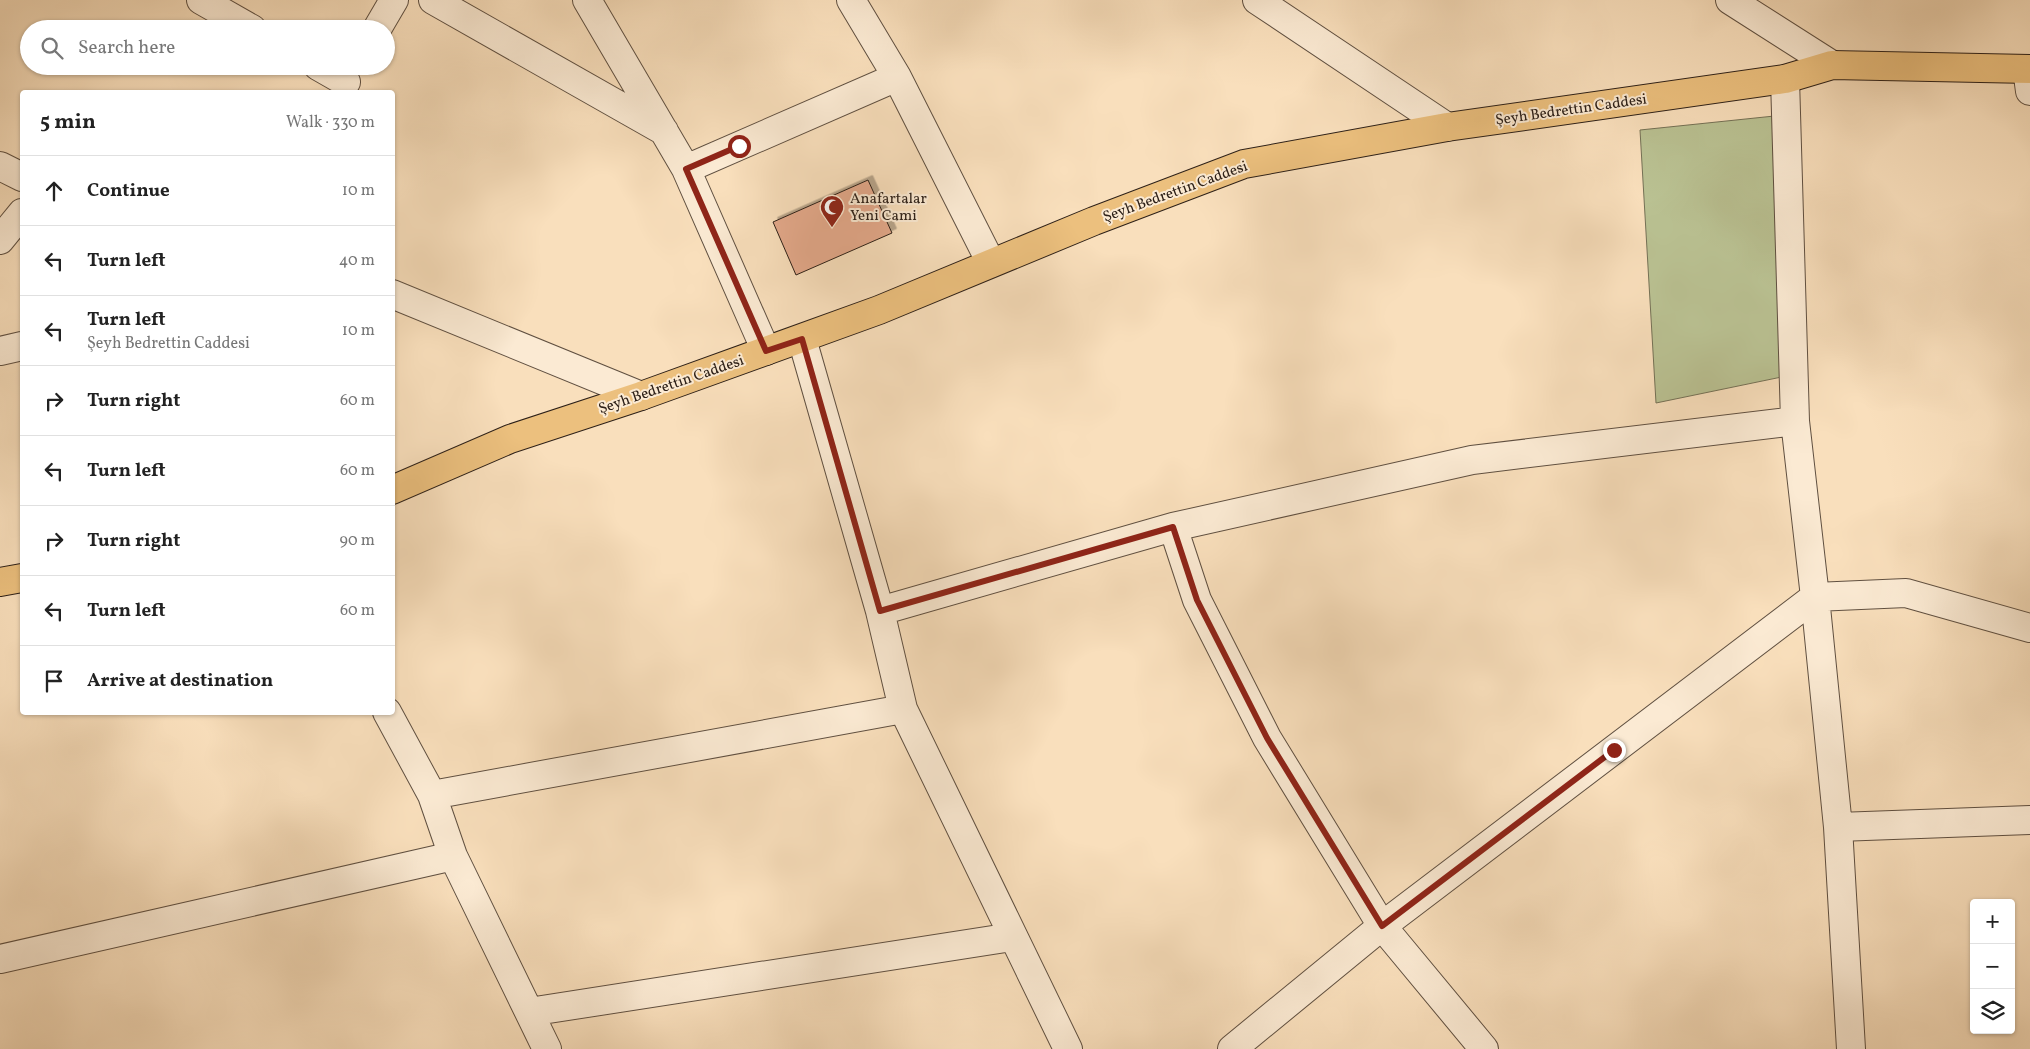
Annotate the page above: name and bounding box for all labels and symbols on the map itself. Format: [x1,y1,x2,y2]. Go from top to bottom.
street label: Şeyh Bedrettin Caddesi [1494,89,1648,132]
route start [728,135,751,158]
street label: Şeyh Bedrettin Caddesi [1100,156,1251,228]
place label: Anafartalar Yeni Cami [850,189,927,227]
mosque icon: Anafartalar Yeni Cami [819,194,845,228]
street label: Şeyh Bedrettin Caddesi [596,351,747,420]
route end [1603,739,1626,762]

